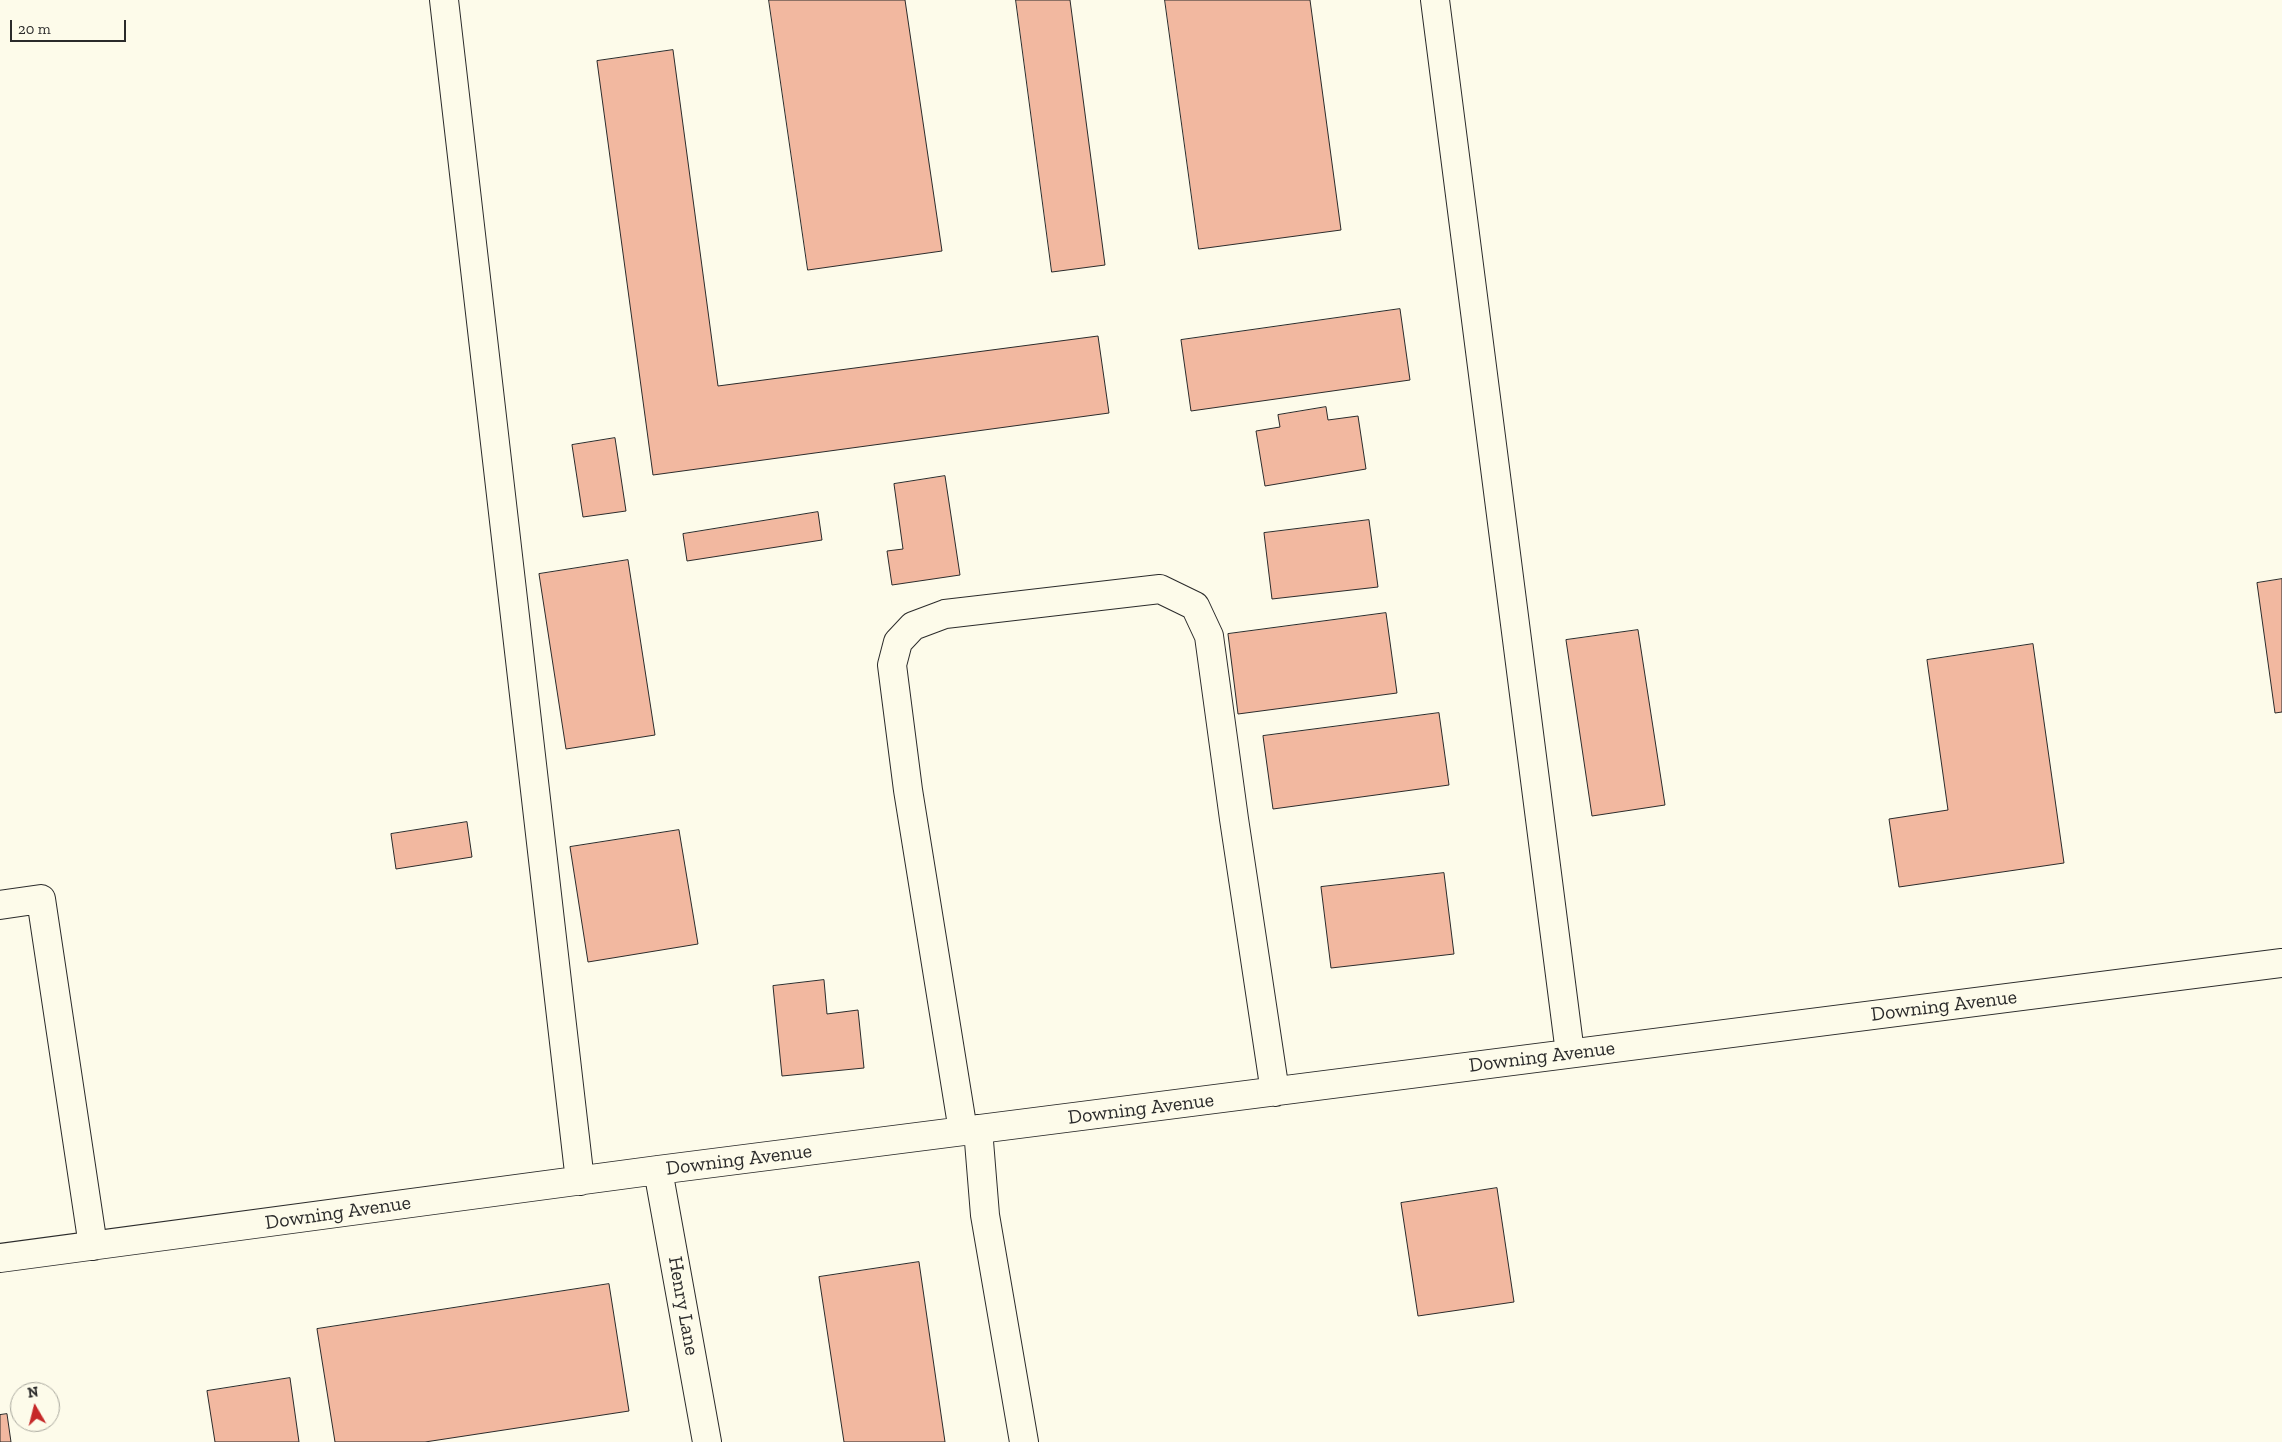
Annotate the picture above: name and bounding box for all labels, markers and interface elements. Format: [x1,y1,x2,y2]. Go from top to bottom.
scale bar [12,10,129,42]
text: 20 m [18,20,51,38]
street label: Downing Avenue [1870,985,2018,1027]
street label: Downing Avenue [1468,1036,1616,1078]
street label: Downing Avenue [1067,1088,1215,1130]
street label: Downing Avenue [665,1139,813,1181]
street label: Downing Avenue [264,1191,412,1235]
street label: Henry Lane [662,1255,704,1357]
north arrow [10,1382,60,1432]
text: N [27,1383,39,1402]

